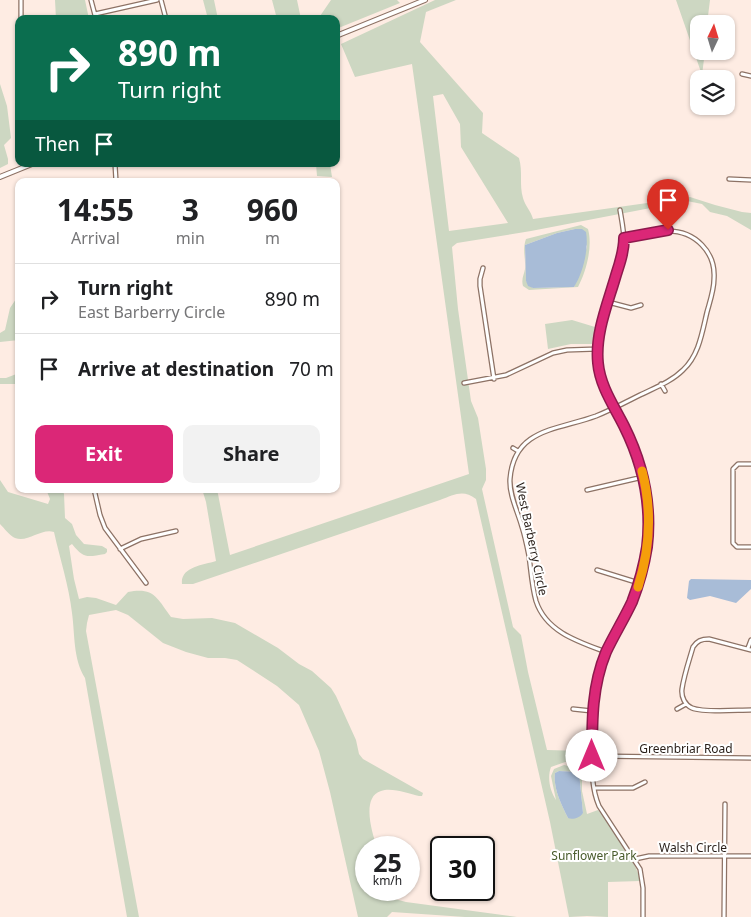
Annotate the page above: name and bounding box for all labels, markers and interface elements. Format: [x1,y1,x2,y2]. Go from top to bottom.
north arrow [690,15,735,60]
map controls [690,15,735,115]
text: 890 m [118,29,221,76]
icon: right [35,35,100,100]
button: layers [690,70,735,115]
text: Turn right [118,74,221,104]
icon: arrive [90,130,118,158]
text: Then [35,131,80,157]
pin [647,179,689,230]
icon: arrive [654,186,682,214]
text: 14:55 [57,189,134,230]
text: 3 [182,189,199,230]
text: 960 [247,189,298,230]
text: Arrival [71,227,120,249]
text: min [176,227,205,249]
text: m [265,227,280,249]
text: Turn right [78,275,173,301]
icon: right [35,285,63,313]
text: 890 m [265,286,320,312]
text: East Barberry Circle [78,301,225,323]
icon: arrive [35,355,63,383]
text: Arrive at destination [78,356,274,382]
text: 70 m [289,356,334,382]
button: Exit [35,425,173,483]
button: Share [183,425,320,483]
street label: West Barberry Circle [512,481,552,597]
position arrow [565,729,617,781]
street label: Greenbriar Road [639,740,733,757]
speed limit sign: 30 [430,836,495,901]
street label: Walsh Circle [659,839,727,856]
text: 25 [373,845,402,879]
park label: Sunflower Park [551,847,637,864]
text: km/h [373,872,402,889]

